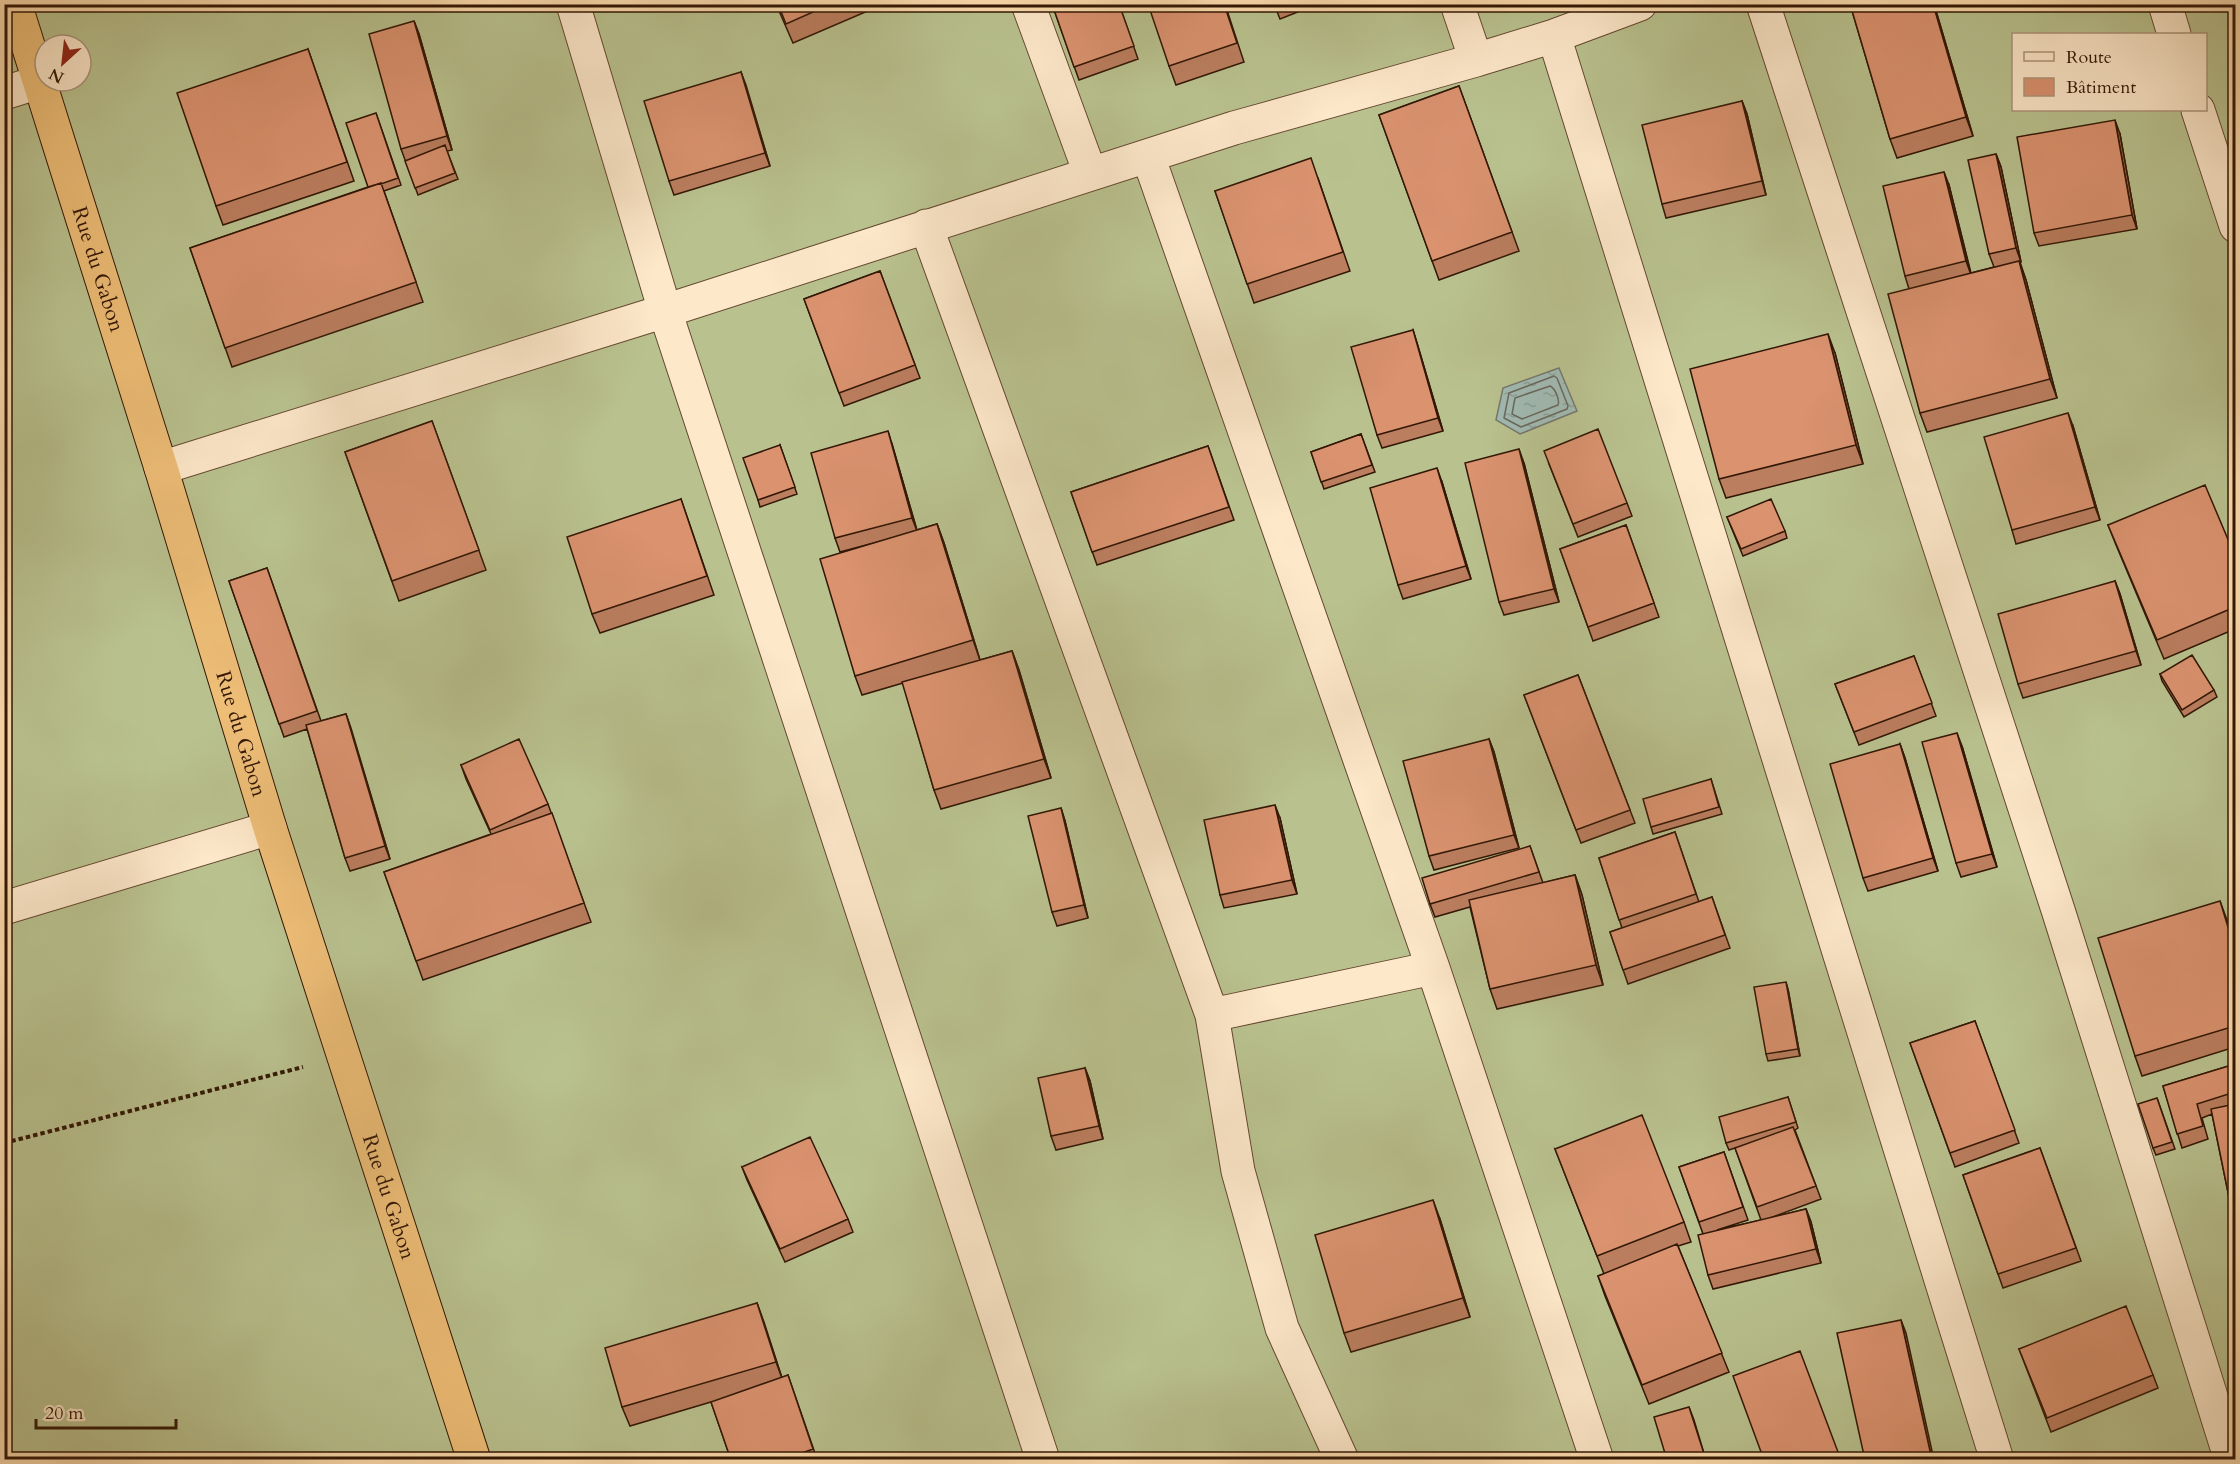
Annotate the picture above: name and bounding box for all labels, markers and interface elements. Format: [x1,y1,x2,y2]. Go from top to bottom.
north arrow [33,33,93,93]
legend [2012,33,2207,111]
text: Route [2066,45,2112,70]
text: N [45,62,68,88]
text: Bâtiment [2066,75,2136,100]
street label: Rue du Gabon [65,203,132,336]
street label: Rue du Gabon [209,667,274,800]
street label: Rue du Gabon [355,1130,423,1263]
scale bar [36,1392,176,1430]
text: 20 m [45,1401,84,1426]

